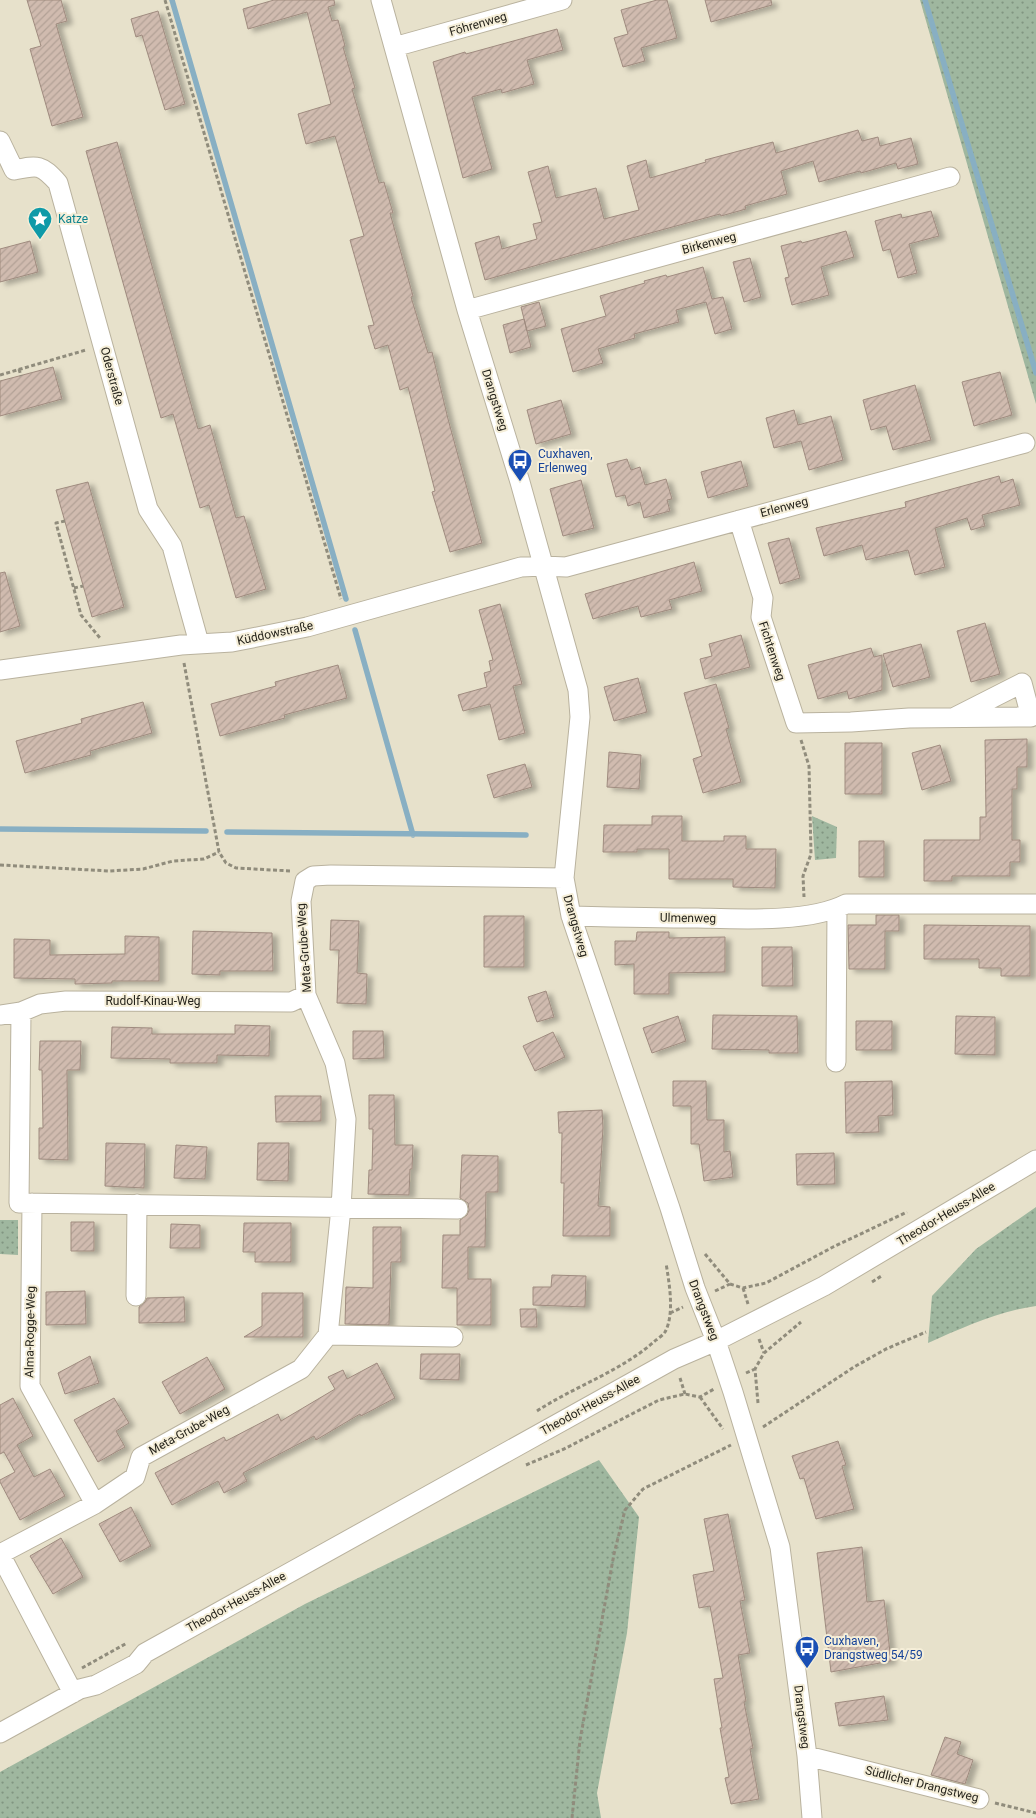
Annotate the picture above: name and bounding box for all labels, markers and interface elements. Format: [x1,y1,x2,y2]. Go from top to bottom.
street label: Föhrenweg [448,9,508,39]
place icon: Katze [27,206,53,240]
place label: Katze [58,212,88,226]
street label: Birkenweg [680,229,738,257]
street label: Oderstraße [98,345,126,407]
street label: Drangstweg [479,367,511,433]
place label: Cuxhaven, Erlenweg [538,447,593,475]
bus stop icon: Cuxhaven, Erlenweg [507,448,533,482]
street label: Erlenweg [759,494,809,520]
street label: Küddowstraße [236,618,314,648]
street label: Fichtenweg [756,620,788,682]
street label: Drangstweg [560,893,592,959]
street label: Meta-Grube-Weg [294,903,314,993]
street label: Ulmenweg [660,911,716,925]
street label: Rudolf-Kinau-Weg [105,994,201,1008]
street label: Theodor-Heuss-Allee [895,1179,997,1249]
street label: Drangstweg [686,1278,722,1342]
street label: Alma-Rogge-Weg [22,1286,38,1378]
street label: Theodor-Heuss-Allee [538,1372,642,1438]
street label: Meta-Grube-Weg [146,1402,232,1458]
street label: Theodor-Heuss-Allee [184,1569,288,1635]
place label: Cuxhaven, Drangstweg 54/59 [824,1634,923,1662]
bus stop icon: Cuxhaven, Drangstweg 54/59 [794,1635,820,1669]
street label: Drangstweg [791,1684,813,1750]
street label: Südlicher Drangstweg [864,1763,980,1805]

